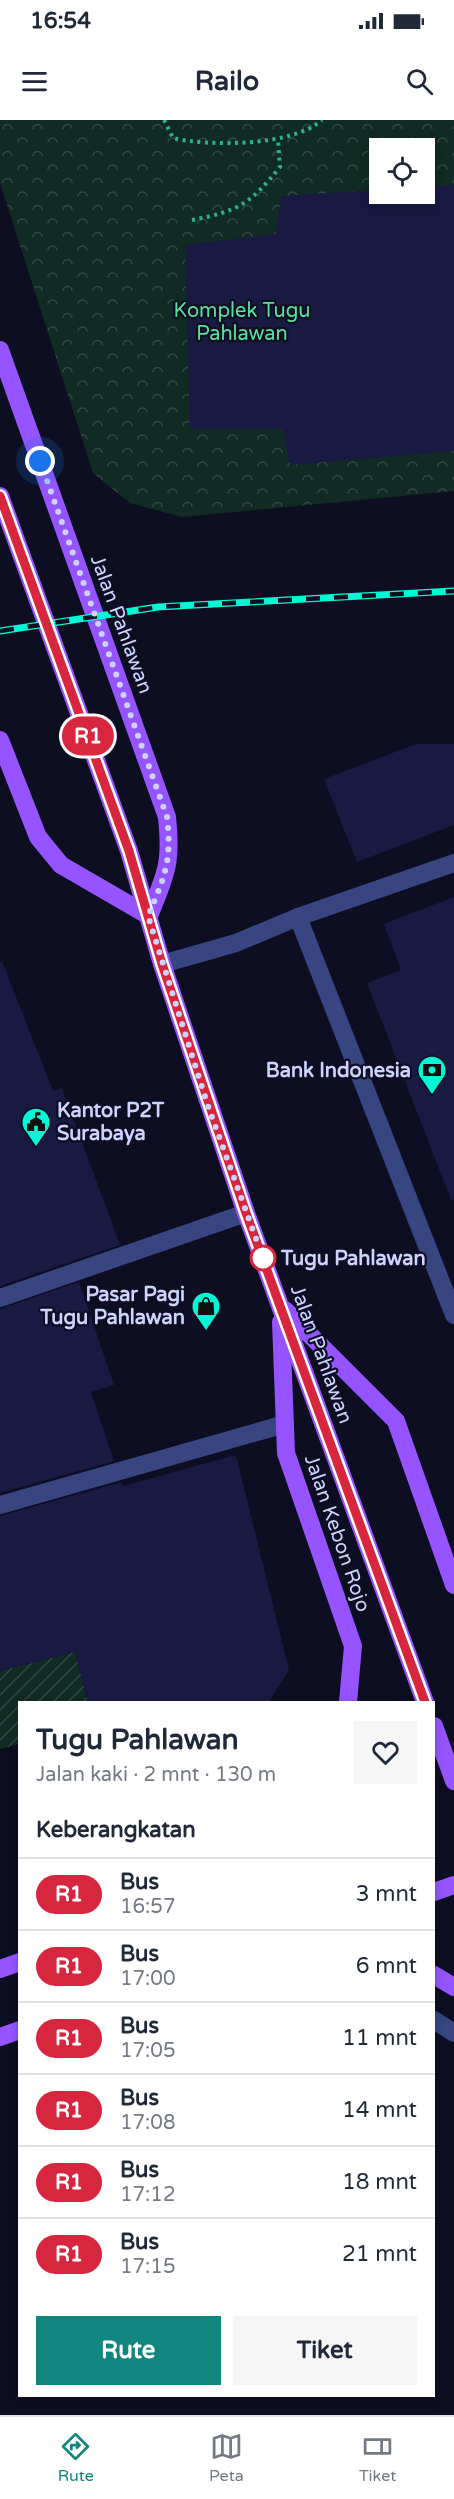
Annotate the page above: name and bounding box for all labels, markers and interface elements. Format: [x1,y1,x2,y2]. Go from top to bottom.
text: 16:54 [30,8,91,34]
icon: menu [18,65,51,98]
text: Railo [195,65,259,98]
icon: search [403,65,436,98]
map controls [369,138,435,204]
button: locate [369,138,435,204]
park label: Komplek Tugu Pahlawan [174,299,310,346]
your location [25,446,55,476]
street label: Jalan Pahlawan [85,552,157,697]
line badge: R1 [61,716,115,756]
text: R1 [74,724,102,749]
bank icon: Bank Indonesia [416,1054,448,1096]
place label: Bank Indonesia [266,1059,411,1083]
place label: Kantor P2T Surabaya [57,1099,165,1146]
public building icon: Kantor P2T Surabaya [20,1106,52,1148]
marker: Tugu Pahlawan [250,1245,276,1271]
place label: Tugu Pahlawan [280,1247,426,1271]
street label: Jalan Pahlawan [285,1282,357,1427]
place label: Pasar Pagi Tugu Pahlawan [39,1283,185,1330]
shop icon: Pasar Pagi Tugu Pahlawan [190,1290,222,1332]
street label: Jalan Kebon Rojo [299,1452,375,1615]
button: heart [354,1721,417,1784]
text: Tugu Pahlawan [36,1723,239,1757]
text: Jalan kaki · 2 mnt · 130 m [36,1763,276,1787]
text: Keberangkatan [36,1817,196,1843]
text: Bus [120,1869,159,1895]
text: 3 mnt [356,1881,417,1907]
text: R1 [55,1882,83,1907]
text: 16:57 [120,1895,175,1919]
text: Bus [120,1941,159,1967]
text: 6 mnt [356,1953,417,1979]
text: R1 [55,1954,83,1979]
text: 17:00 [120,1967,175,1991]
text: Bus [120,2013,159,2039]
text: 11 mnt [342,2025,417,2051]
text: R1 [55,2026,83,2051]
text: 17:05 [120,2039,175,2063]
text: Bus [120,2085,159,2111]
text: 14 mnt [342,2097,417,2123]
text: R1 [55,2098,83,2123]
text: 17:08 [120,2111,175,2135]
text: Bus [120,2157,159,2183]
text: 18 mnt [342,2169,417,2195]
text: R1 [55,2170,83,2195]
text: 17:12 [120,2183,175,2207]
text: Bus [120,2229,159,2255]
text: 21 mnt [342,2241,417,2267]
text: R1 [55,2242,83,2267]
text: 17:15 [120,2255,175,2279]
button: Rute [36,2316,221,2385]
button: Tiket [233,2316,417,2385]
tab: Rute [58,2430,94,2486]
tab: Peta [209,2430,244,2486]
tab: Tiket [359,2430,396,2486]

